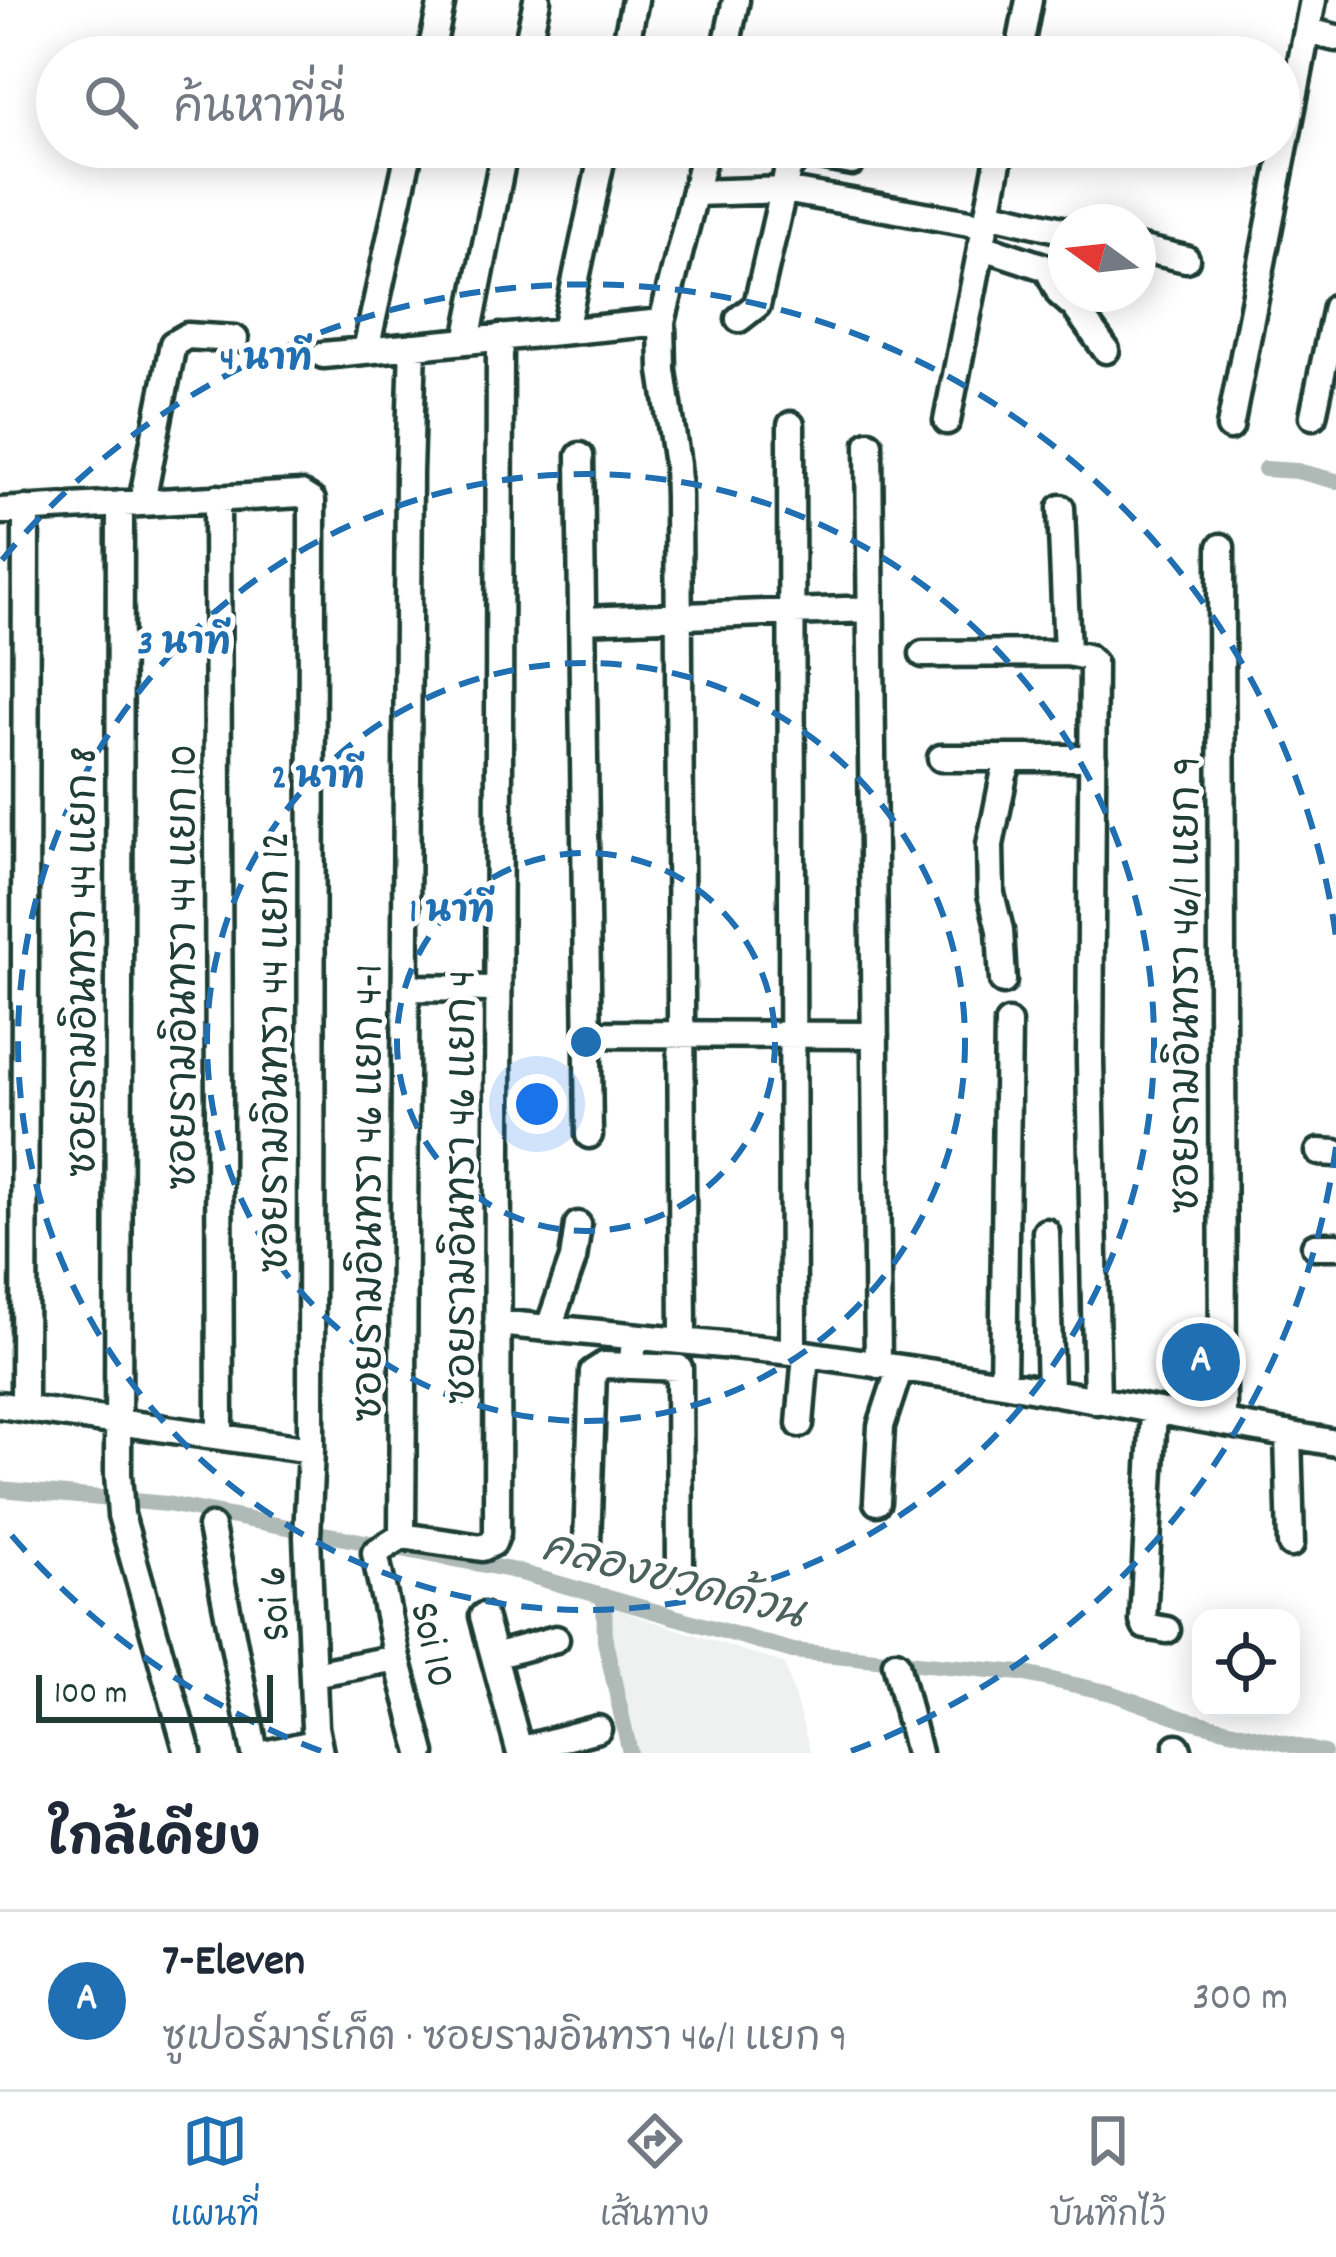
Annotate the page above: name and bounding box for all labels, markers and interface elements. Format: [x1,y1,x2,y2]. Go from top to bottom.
search box [36,36,1300,168]
icon: search [78,69,144,135]
text: ค้นหาที่นี่ [174,80,345,144]
north arrow [1048,204,1156,312]
text: 4 นาที [220,333,313,388]
text: 3 นาที [137,617,231,672]
street label: ซอยรามอินทรา 44 แยก 10 [157,744,217,1190]
street label: ซอยรามอินทรา 44 แยก 8 [57,747,117,1177]
text: 2 นาที [271,751,365,806]
street label: ซอยรามอินทรา 46/1 แยก 9 [1160,756,1220,1214]
street label: ซอยรามอินทรา 44 แยก 12 [249,831,309,1273]
text: 1 นาที [409,885,495,940]
street label: ซอยรามอินทรา 46 แยก 4-1 [343,964,403,1422]
street label: ซอยรามอินทรา 46 แยก 4 [436,970,496,1404]
centre of rings [565,1021,607,1063]
your location [507,1074,567,1134]
pin: A [1162,1317,1240,1407]
water label: คลองขวดด้วน [534,1516,814,1650]
street label: Soi 6 [246,1565,310,1643]
street label: Soi 10 [390,1597,468,1695]
map controls [1192,1609,1300,1717]
button: locate [1192,1609,1300,1717]
scale bar [36,1669,273,1722]
text: 100 m [54,1672,127,1719]
text: ใกล้เคียง [48,1807,260,1879]
text: 7-Eleven [162,1932,305,1996]
text: A [76,1973,98,2028]
text: 300 m [1192,1973,1288,2028]
text: ซูเปอร์มาร์เก็ต · ซอยรามอินทรา 46/1 แยก 9 [162,2014,847,2069]
tab: แผนที่ [170,2108,259,2242]
tab: เส้นทาง [600,2108,709,2242]
tab: บันทึกไว้ [1050,2108,1166,2242]

